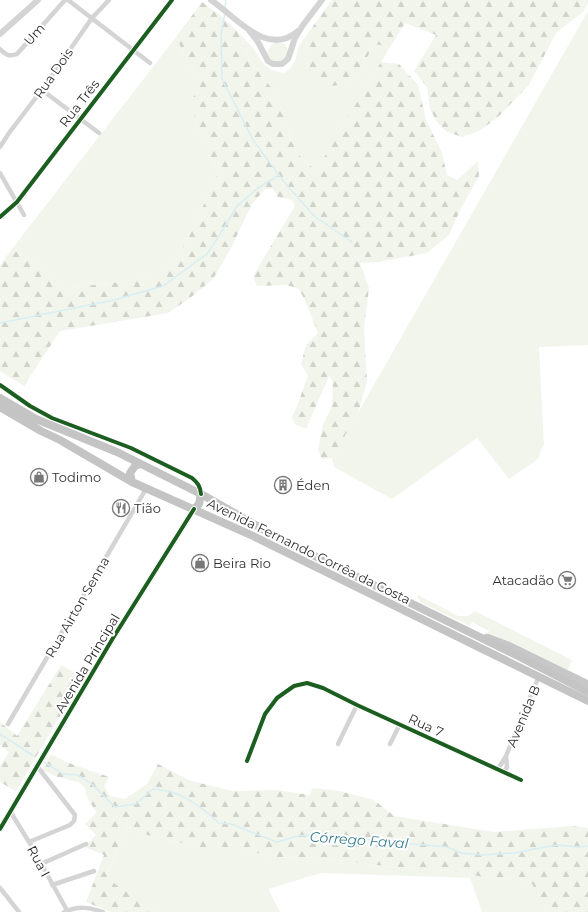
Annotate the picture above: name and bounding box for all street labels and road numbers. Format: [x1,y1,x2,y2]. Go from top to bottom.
street label: Um [20,20,48,48]
street label: Rua Dois [30,45,76,101]
street label: Rua Três [56,76,102,130]
street label: Avenida Fernando Corrêa da Costa [205,495,413,607]
street label: Rua Airton Senna [42,554,112,660]
street label: Avenida Principal [51,610,123,716]
street label: Avenida B [503,682,543,749]
street label: Rua 7 [406,710,446,740]
street label: Rua I [24,843,54,879]

